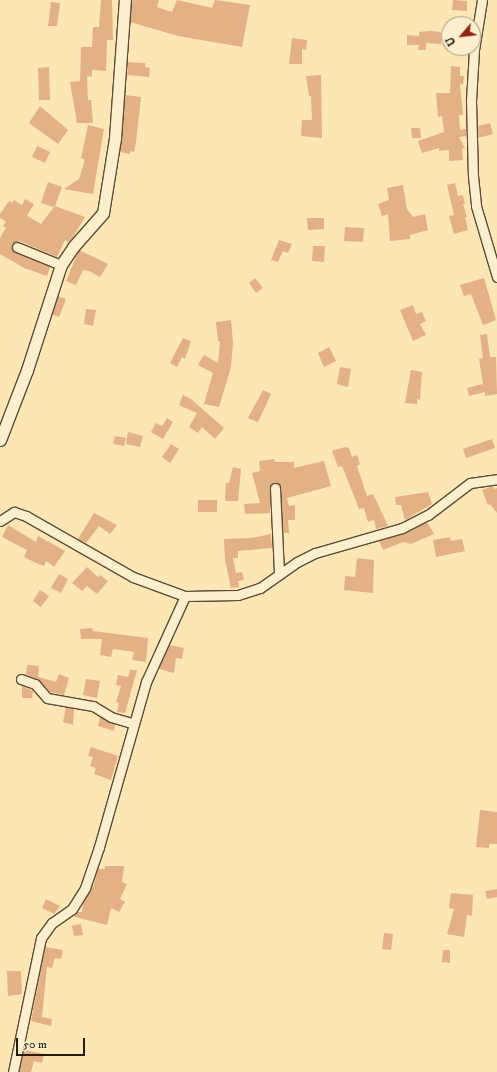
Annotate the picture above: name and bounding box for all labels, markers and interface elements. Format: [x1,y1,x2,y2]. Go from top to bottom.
north arrow [441,16,481,56]
text: U [443,34,459,48]
scale bar [18,1030,87,1056]
text: 50 m [23,1037,47,1052]

